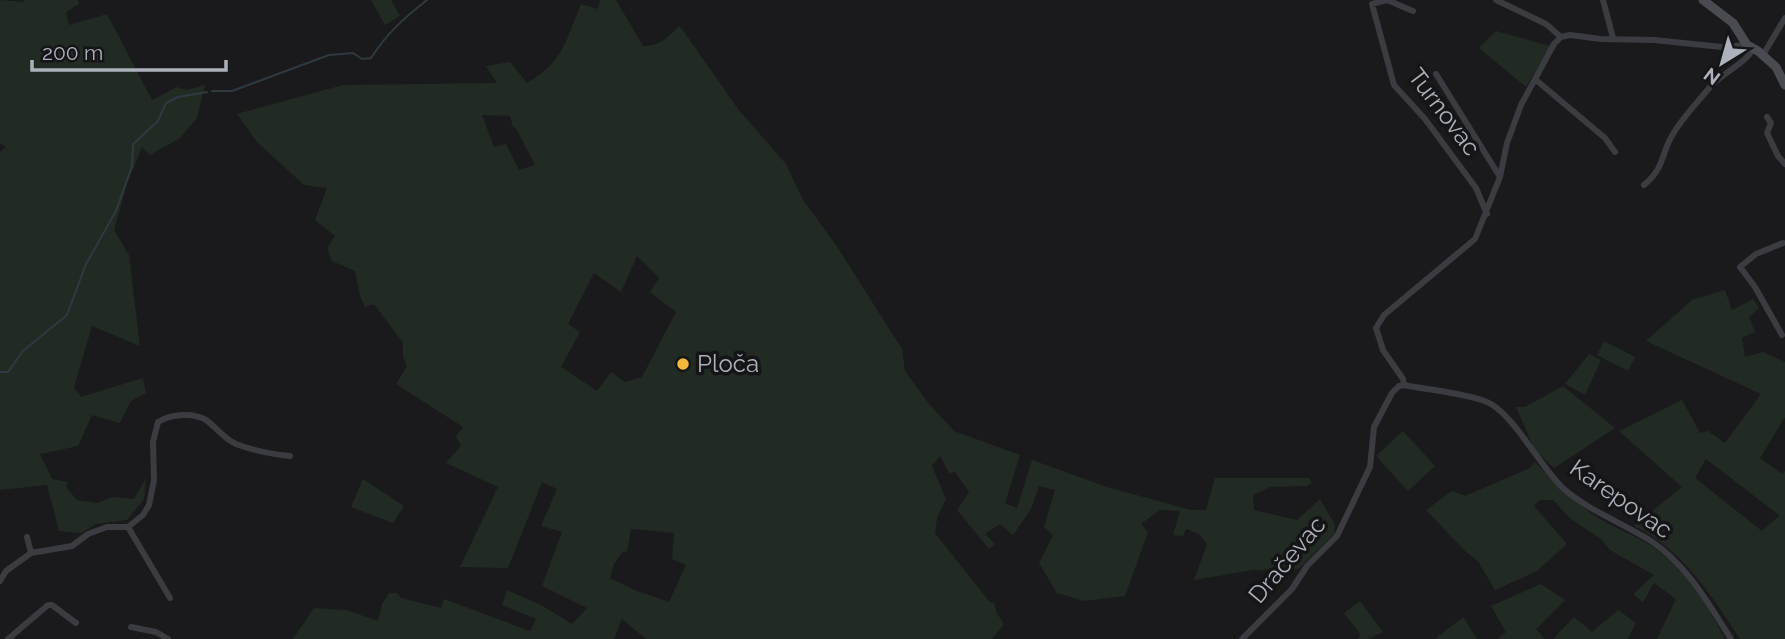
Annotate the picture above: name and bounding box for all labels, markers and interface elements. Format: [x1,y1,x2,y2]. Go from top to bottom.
scale bar [32,28,226,72]
north arrow [1687,28,1757,98]
text: 200 m [42,40,103,65]
street label: Turnovac [1402,62,1487,161]
text: N [1699,63,1724,90]
place label: Ploča [697,349,759,378]
marker: Ploča [675,356,691,372]
street label: Karepovac [1565,453,1678,544]
street label: Dračevac [1242,510,1331,609]

